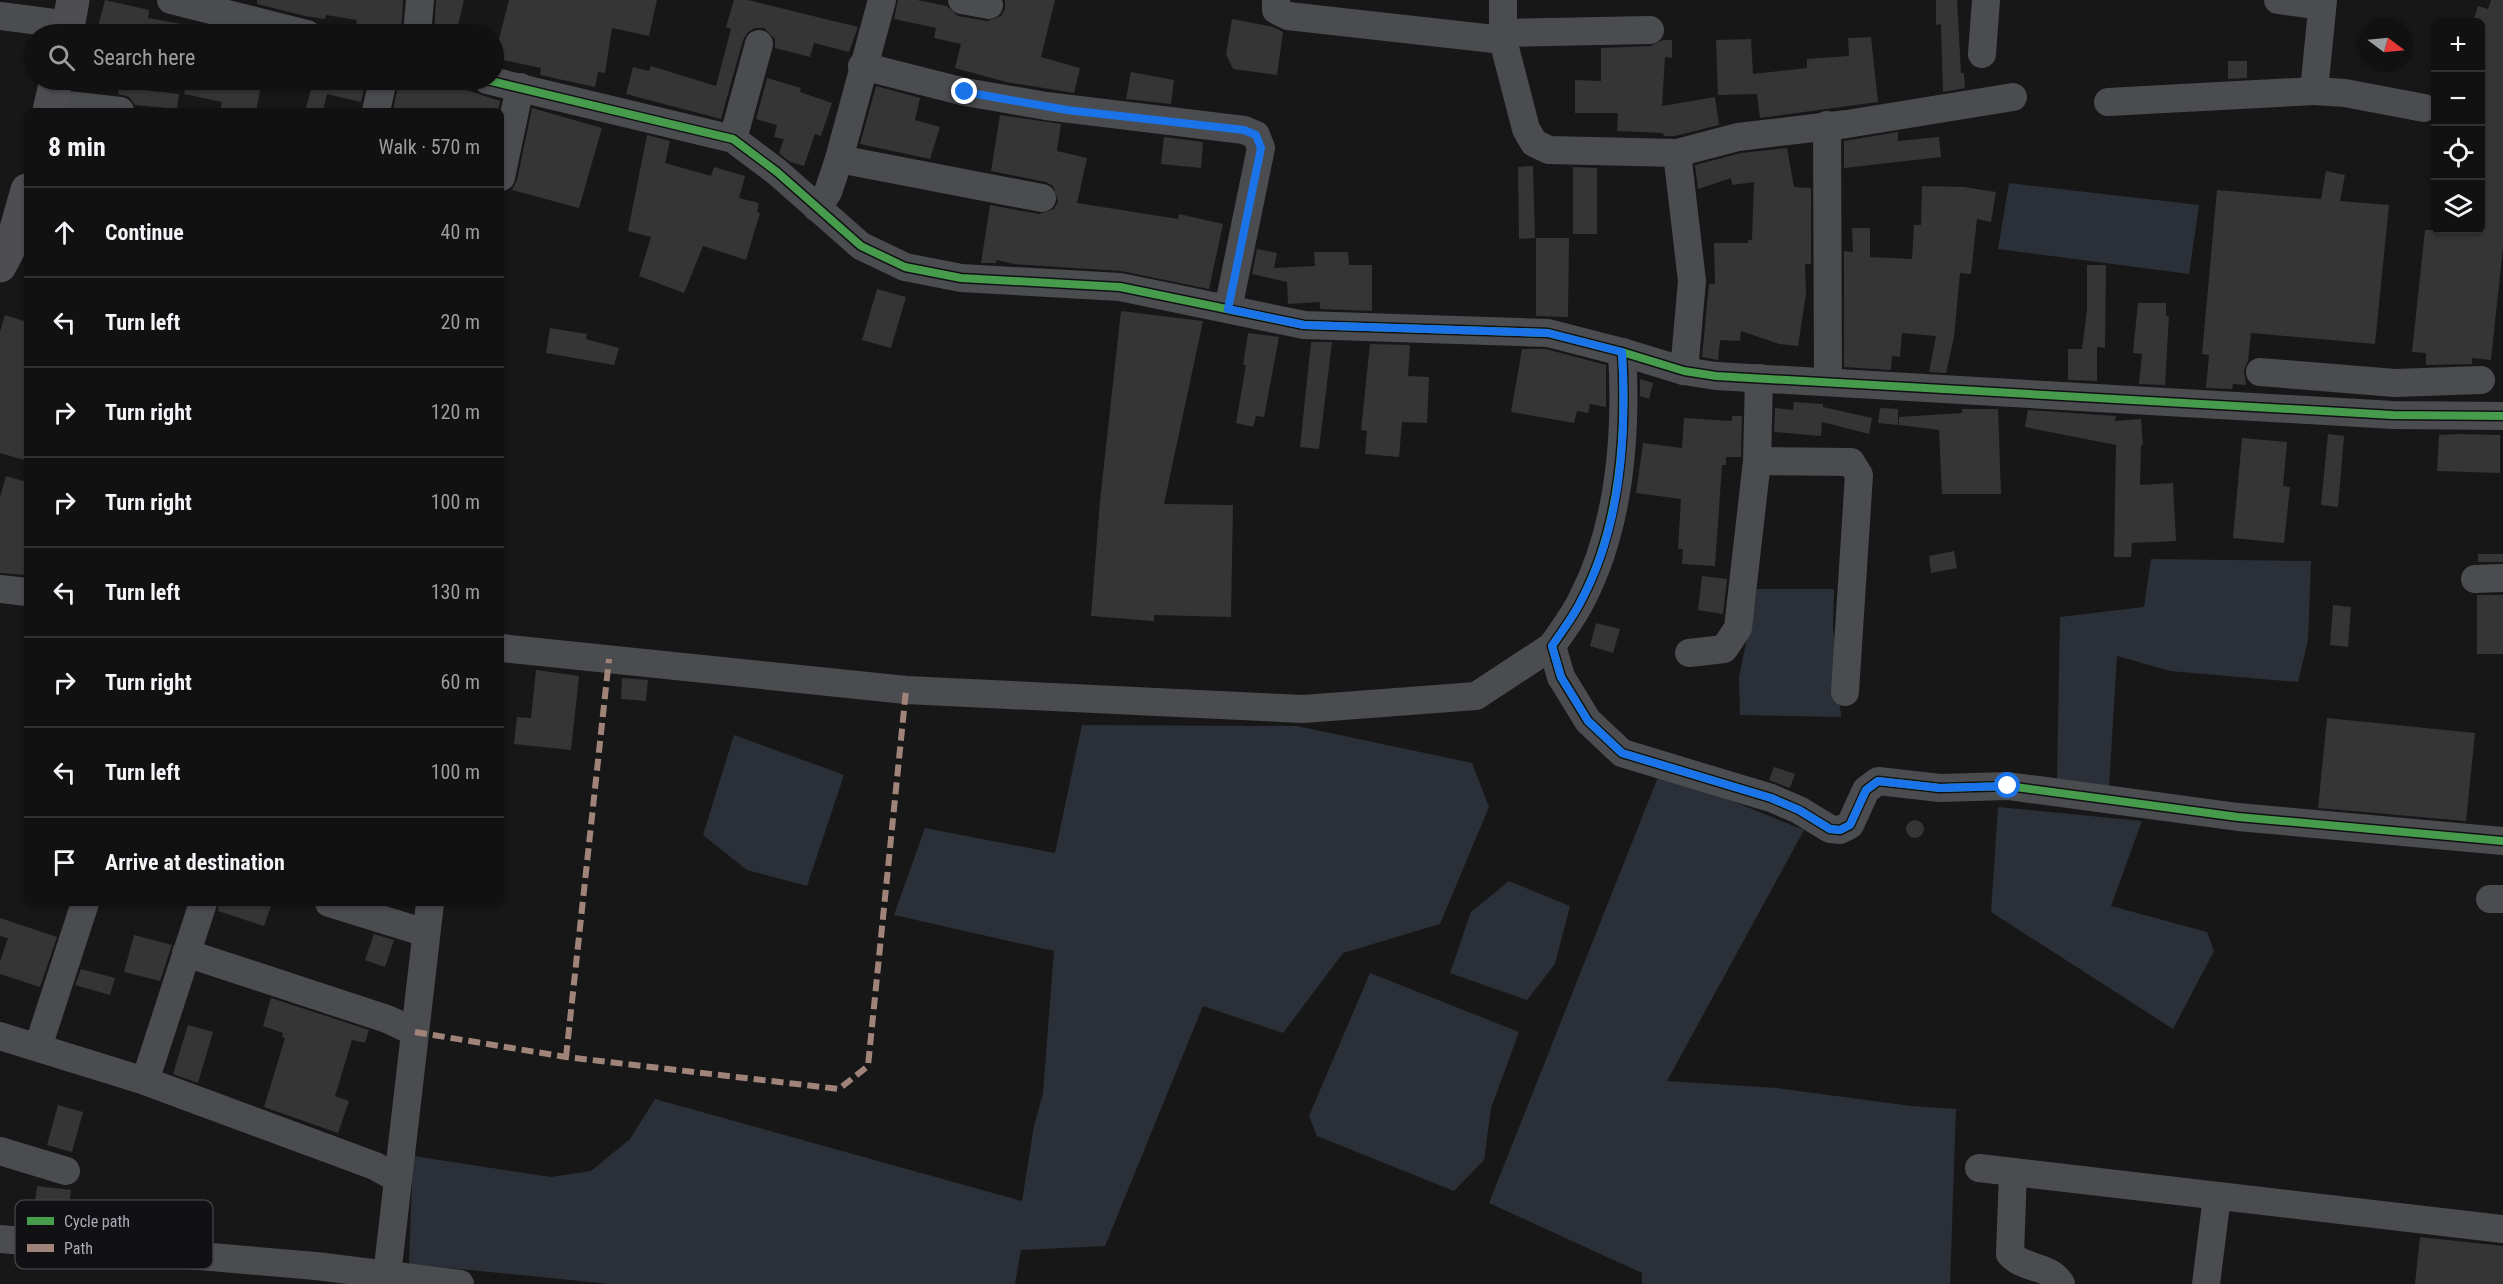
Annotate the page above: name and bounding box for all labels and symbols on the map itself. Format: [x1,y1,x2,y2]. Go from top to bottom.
north arrow [2359,18,2413,72]
route end [951,78,977,104]
route start [1994,772,2020,798]
legend [15,1200,213,1269]
text: Cycle path [64,1212,130,1231]
text: Path [64,1239,93,1258]

